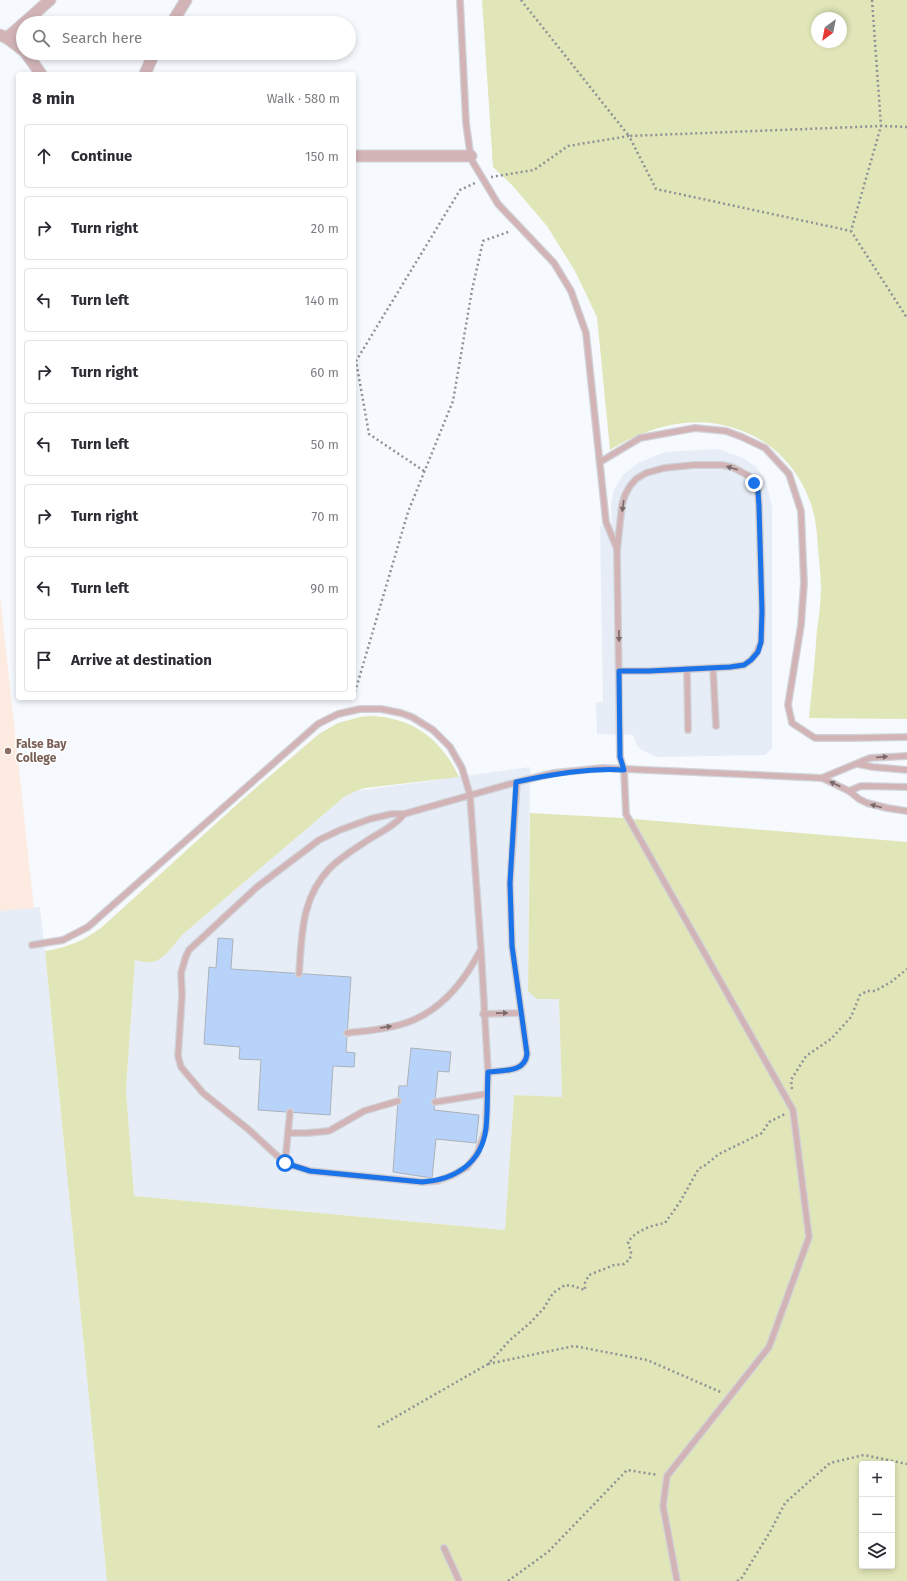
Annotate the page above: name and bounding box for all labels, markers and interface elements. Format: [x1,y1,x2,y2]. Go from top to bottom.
north arrow [811,12,847,48]
search box [16,16,356,60]
icon: search [30,27,52,49]
text: Search here [62,29,142,47]
text: 8 min [32,88,75,109]
text: Walk · 580 m [267,91,340,106]
icon: ahead [33,145,55,167]
text: Continue [71,147,132,165]
text: 150 m [305,149,339,164]
icon: right [33,217,55,239]
text: Turn right [71,219,138,237]
text: 20 m [311,221,339,236]
icon: left [33,289,55,311]
text: Turn left [71,291,129,309]
text: 140 m [305,293,339,308]
icon: right [33,361,55,383]
text: Turn right [71,363,138,381]
text: 60 m [310,365,339,380]
icon: left [33,433,55,455]
text: Turn left [71,435,129,453]
text: 50 m [311,437,339,452]
one-way arrow [725,465,737,471]
route end [745,474,763,492]
one-way arrow [620,500,626,512]
icon: right [33,505,55,527]
text: Turn right [71,507,138,525]
text: 70 m [312,509,339,524]
icon: left [33,577,55,599]
text: Turn left [71,579,129,597]
text: 90 m [310,581,339,596]
one-way arrow [615,630,622,642]
icon: arrive [33,649,55,671]
text: Arrive at destination [71,651,212,669]
place label: False Bay College [16,737,67,765]
marker: False Bay College [3,746,13,756]
one-way arrow [876,754,888,760]
one-way arrow [829,781,841,787]
one-way arrow [870,802,882,808]
one-way arrow [496,1010,509,1016]
one-way arrow [380,1024,392,1030]
route start [276,1154,294,1172]
map controls [859,1461,895,1569]
button: + [859,1461,895,1497]
button: − [859,1497,895,1533]
button: layers [859,1533,895,1569]

